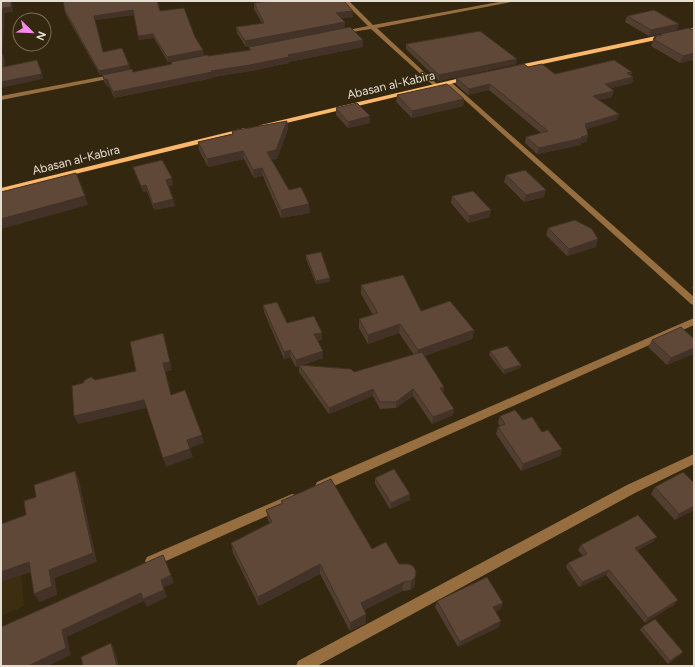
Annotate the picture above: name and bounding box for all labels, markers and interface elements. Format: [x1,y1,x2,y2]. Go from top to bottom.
north arrow [12,12,52,52]
text: N [33,29,48,42]
street label: Abasan al-Kabira [346,68,436,102]
street label: Abasan al-Kabira [31,142,121,178]

